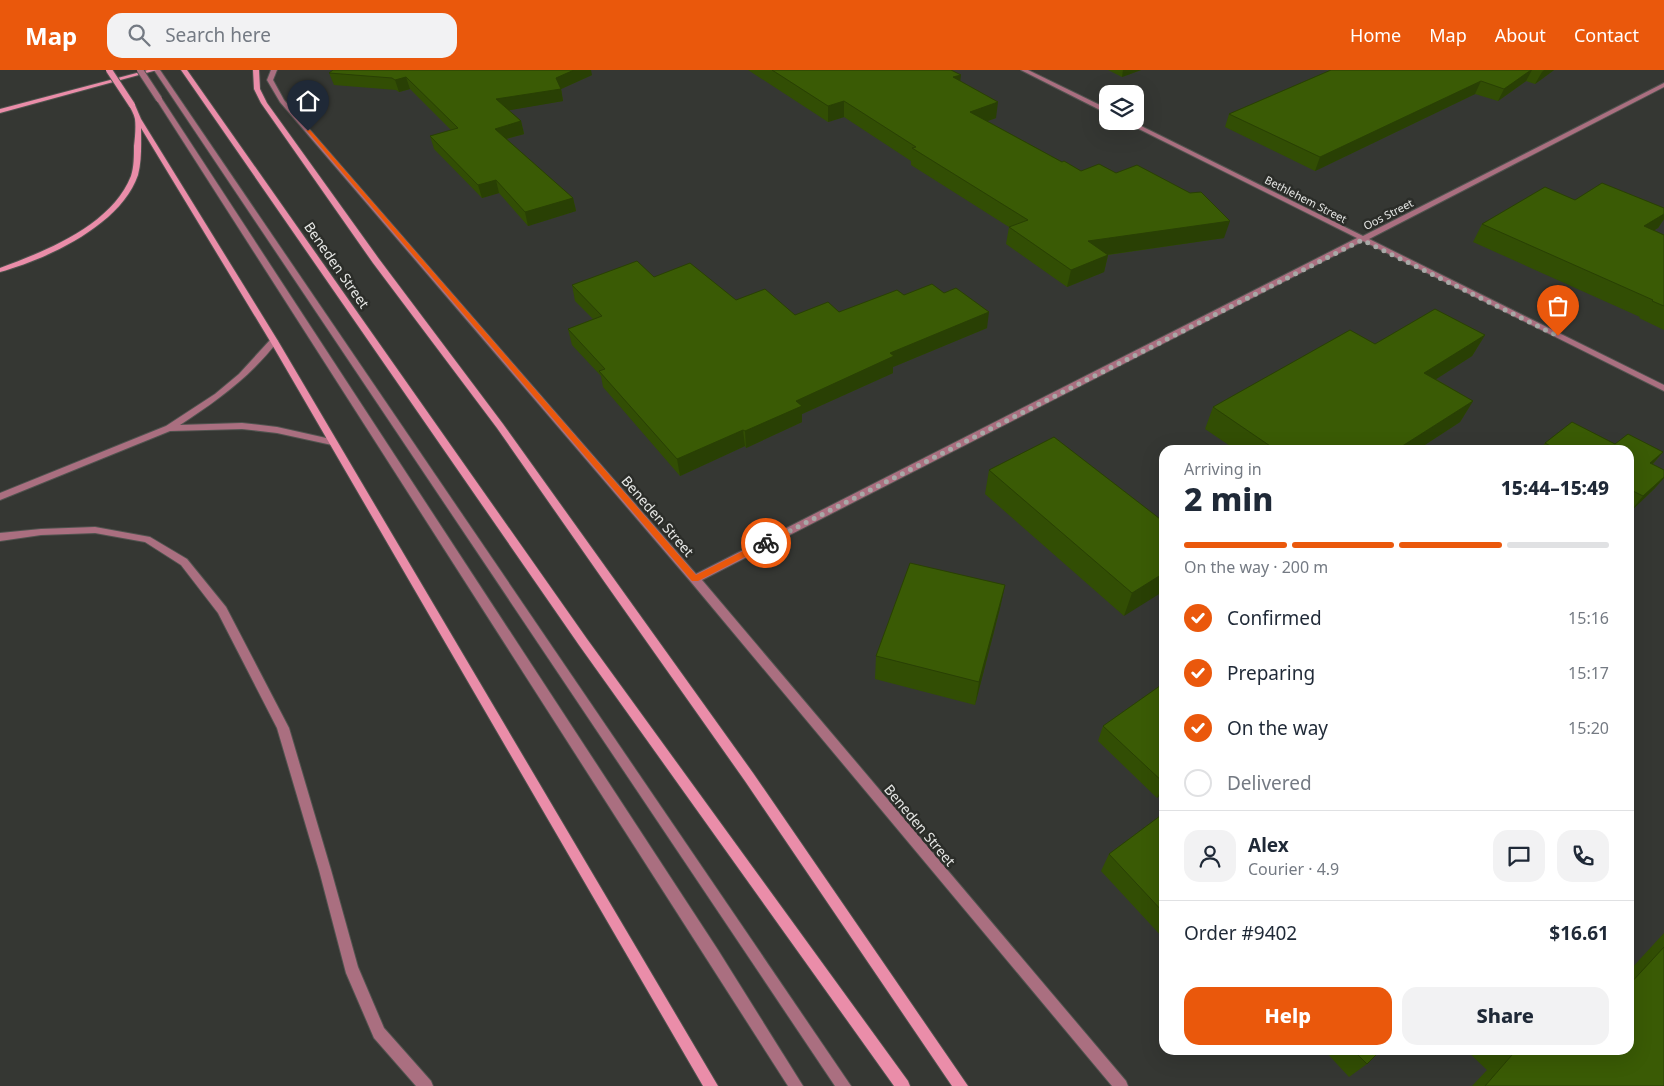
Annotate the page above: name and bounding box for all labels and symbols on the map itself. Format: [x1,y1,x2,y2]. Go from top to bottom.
pin [287,80,329,131]
street label: Bethlehem Street [1262,172,1350,226]
street label: Oos Street [1360,195,1416,233]
street label: Beneden Street [300,218,374,312]
pin [1537,285,1579,336]
street label: Beneden Street [618,471,698,561]
courier [741,518,791,568]
street label: Beneden Street [880,780,960,870]

